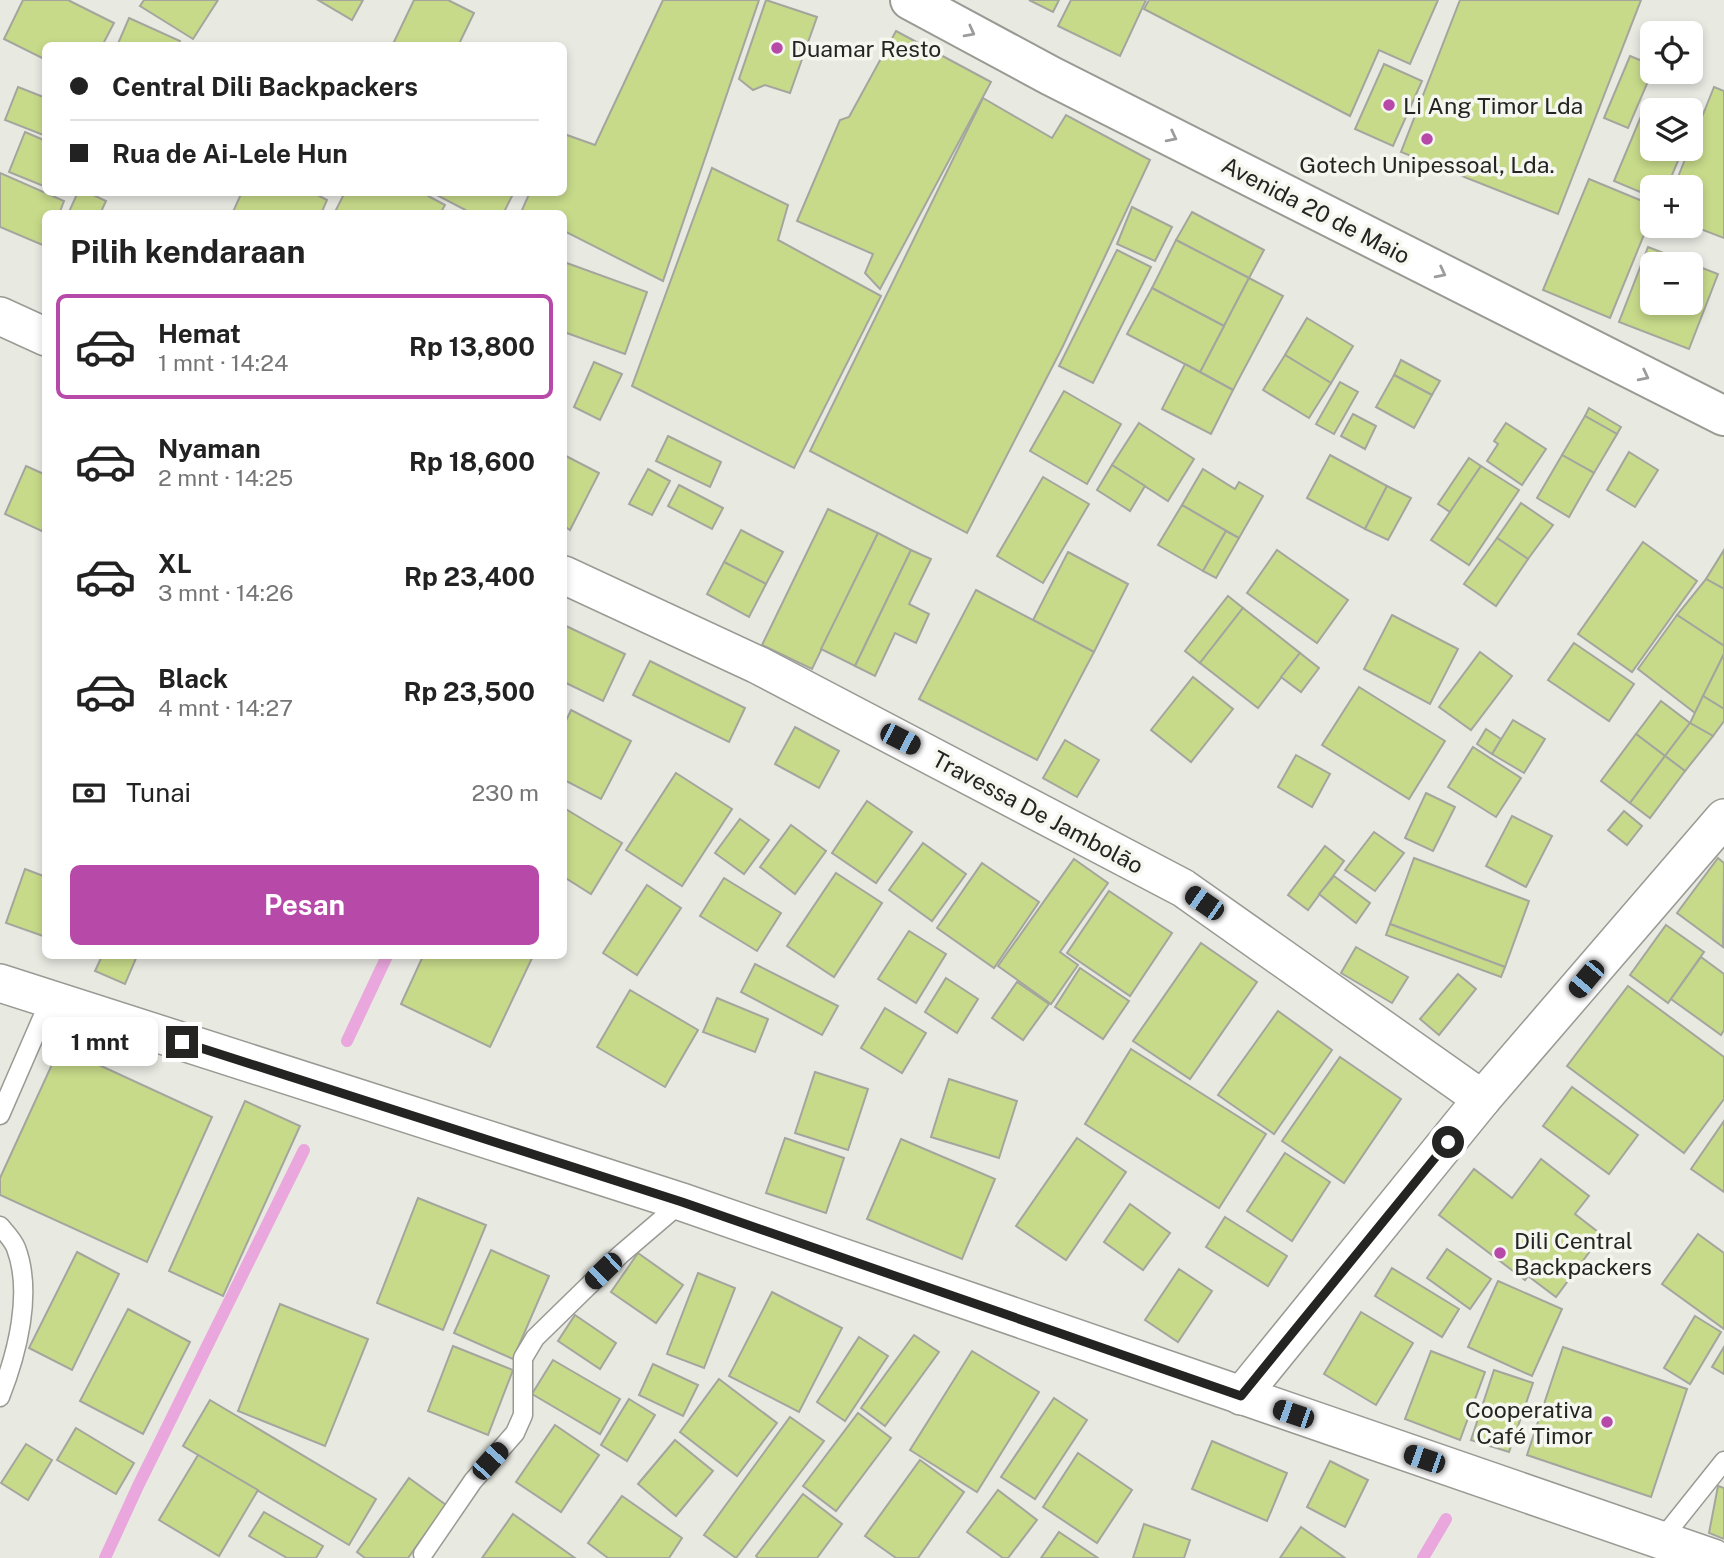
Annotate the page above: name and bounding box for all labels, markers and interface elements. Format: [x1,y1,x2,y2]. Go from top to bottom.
map controls [1640,21,1703,315]
button: locate [1640,21,1703,84]
one-way arrow [963,24,976,38]
place label: Duamar Resto [791,35,941,62]
marker: Duamar Resto [769,40,785,56]
text: Central Dili Backpackers [112,71,418,102]
place label: Li Ang Timor Lda [1403,92,1583,119]
marker: Li Ang Timor Lda [1381,97,1397,113]
button: layers [1640,98,1703,161]
one-way arrow [1165,129,1177,143]
marker: Gotech Unipessoal, Lda. [1419,131,1435,147]
text: Rua de Ai-Lele Hun [112,138,348,169]
street label: Avenida 20 de Maio [1218,151,1414,269]
place label: Gotech Unipessoal, Lda. [1299,151,1555,178]
button: + [1640,175,1703,238]
text: Pilih kendaraan [70,233,305,270]
button: − [1640,252,1703,315]
one-way arrow [1434,265,1446,279]
icon: car [74,315,137,378]
text: Hemat [158,318,241,349]
text: Rp 13,800 [409,331,535,362]
text: 1 mnt · 14:24 [158,349,289,376]
one-way arrow [1637,367,1649,381]
icon: car [74,430,137,493]
text: Nyaman [158,433,261,464]
text: Rp 18,600 [409,446,535,477]
text: 2 mnt · 14:25 [158,464,293,491]
icon: car [74,545,137,608]
text: XL [158,548,192,579]
text: Rp 23,400 [404,561,535,592]
text: 3 mnt · 14:26 [158,579,294,606]
icon: car [74,660,137,723]
text: Black [158,663,228,694]
text: Rp 23,500 [403,676,535,707]
text: 4 mnt · 14:27 [158,694,293,721]
car [877,720,924,758]
street label: Travessa De Jambolão [928,745,1148,879]
icon: cash [70,774,108,812]
text: Tunai [126,777,191,808]
text: 230 m [471,779,539,806]
button: Pesan [70,865,539,945]
car [1181,882,1228,924]
car [1565,956,1608,1002]
callout: 1 mnt [42,1018,158,1066]
route end [166,1026,198,1058]
text: 1 mnt [71,1028,129,1055]
route start [1432,1126,1464,1158]
place label: Dili Central Backpackers [1514,1227,1652,1280]
marker: Dili Central Backpackers [1492,1245,1508,1261]
car [581,1249,626,1293]
place label: Cooperativa Café Timor [1465,1396,1593,1449]
car [1270,1397,1317,1431]
marker: Cooperativa Café Timor [1599,1414,1615,1430]
car [469,1438,512,1484]
car [1401,1442,1448,1476]

